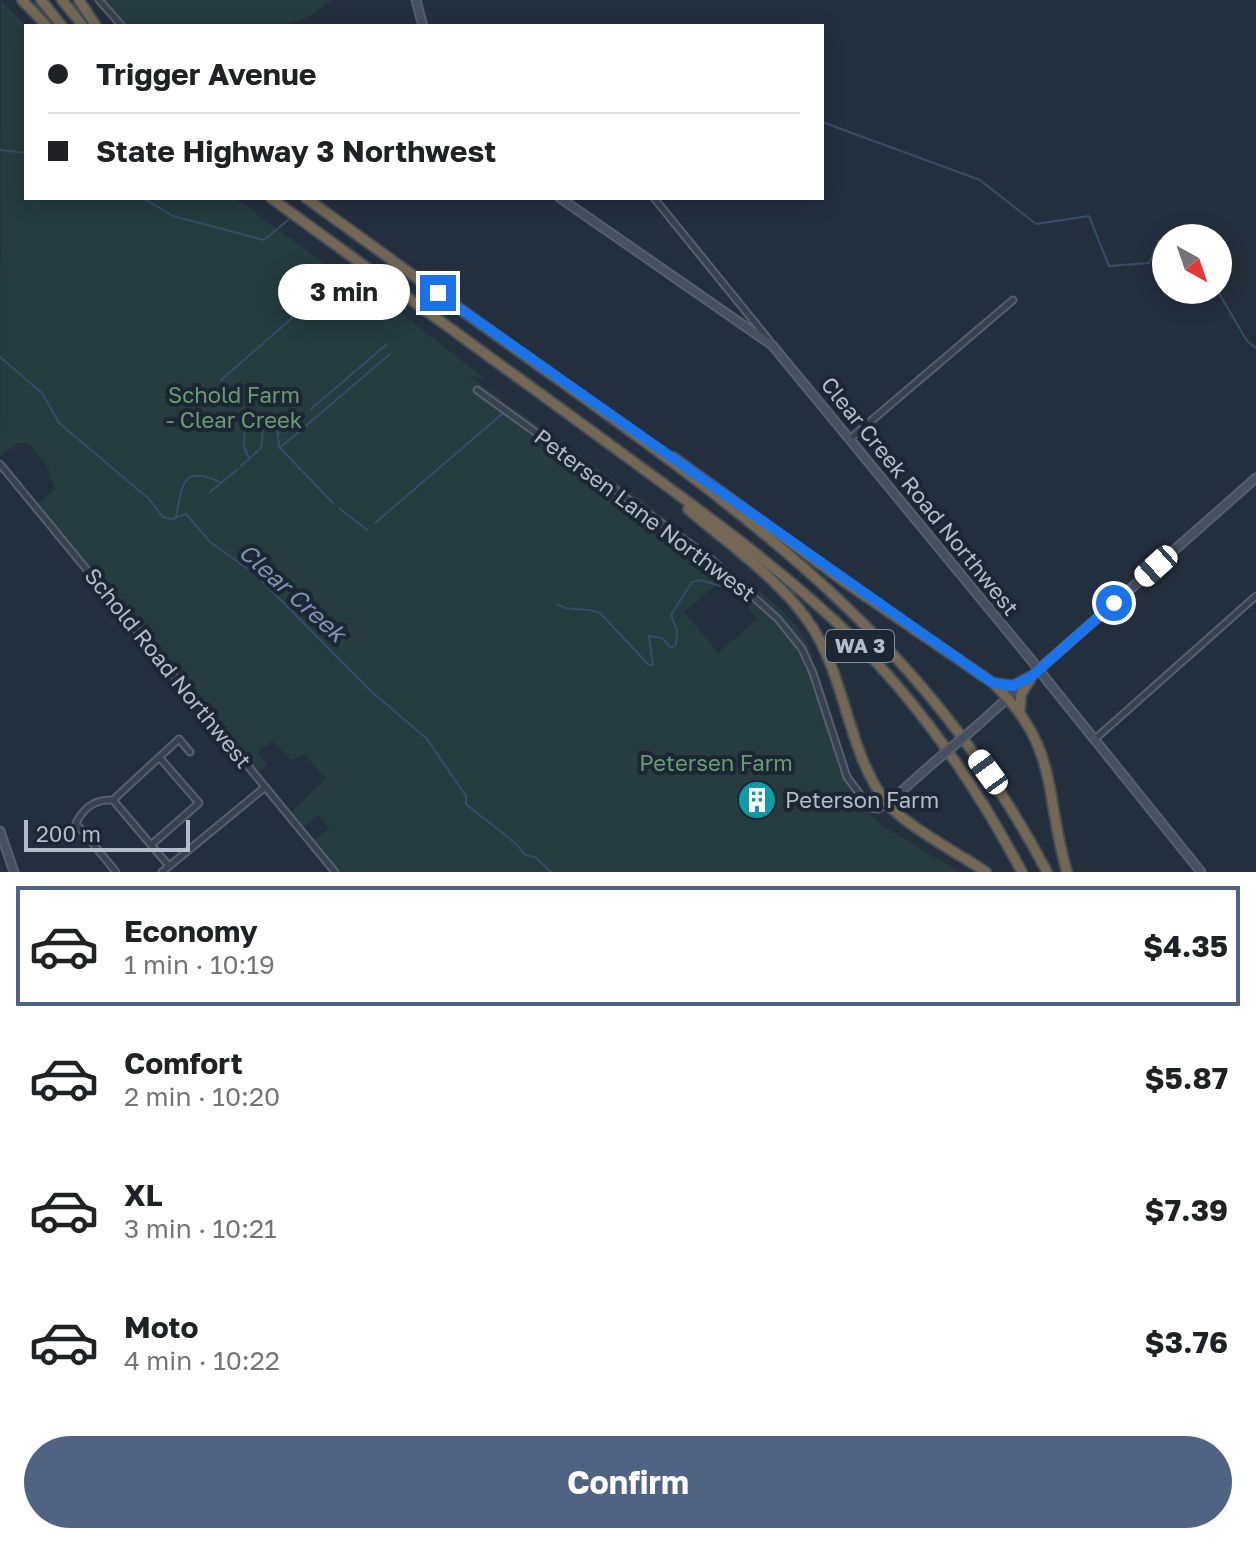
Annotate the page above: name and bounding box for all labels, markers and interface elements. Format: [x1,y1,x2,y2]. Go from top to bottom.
text: Trigger Avenue [96,56,316,92]
text: State Highway 3 Northwest [96,133,496,169]
north arrow [1152,224,1232,304]
map controls [1152,224,1232,304]
callout: 3 min [278,265,410,321]
route end [420,275,456,311]
text: 3 min [310,276,378,307]
street label: Clear Creek Road Northwest [816,371,1025,620]
park label: Schold Farm - Clear Creek [166,381,302,433]
street label: Petersen Lane Northwest [530,423,761,606]
water label: Clear Creek [234,536,354,649]
car [1130,541,1182,591]
street label: Schold Road Northwest [79,562,258,773]
route start [1096,585,1132,621]
road number: WA 3 [826,630,894,662]
car [964,746,1012,798]
park label: Petersen Farm [639,749,793,776]
building icon: Peterson Farm [736,779,778,821]
place label: Peterson Farm [785,786,939,813]
scale bar [24,816,190,852]
text: 200 m [36,820,101,847]
icon: car [28,910,100,982]
text: Economy [124,913,258,949]
text: $4.35 [1143,928,1228,964]
text: 1 min · 10:19 [124,949,275,980]
icon: car [28,1042,100,1114]
text: Comfort [124,1045,243,1081]
text: $5.87 [1144,1060,1228,1096]
text: 2 min · 10:20 [124,1081,280,1112]
icon: car [28,1174,100,1246]
text: XL [124,1177,163,1213]
text: $7.39 [1145,1192,1228,1228]
text: 3 min · 10:21 [124,1213,277,1244]
icon: car [28,1306,100,1378]
text: Moto [124,1309,199,1345]
text: $3.76 [1145,1324,1228,1360]
text: 4 min · 10:22 [124,1345,280,1376]
button: Confirm [24,1436,1232,1528]

